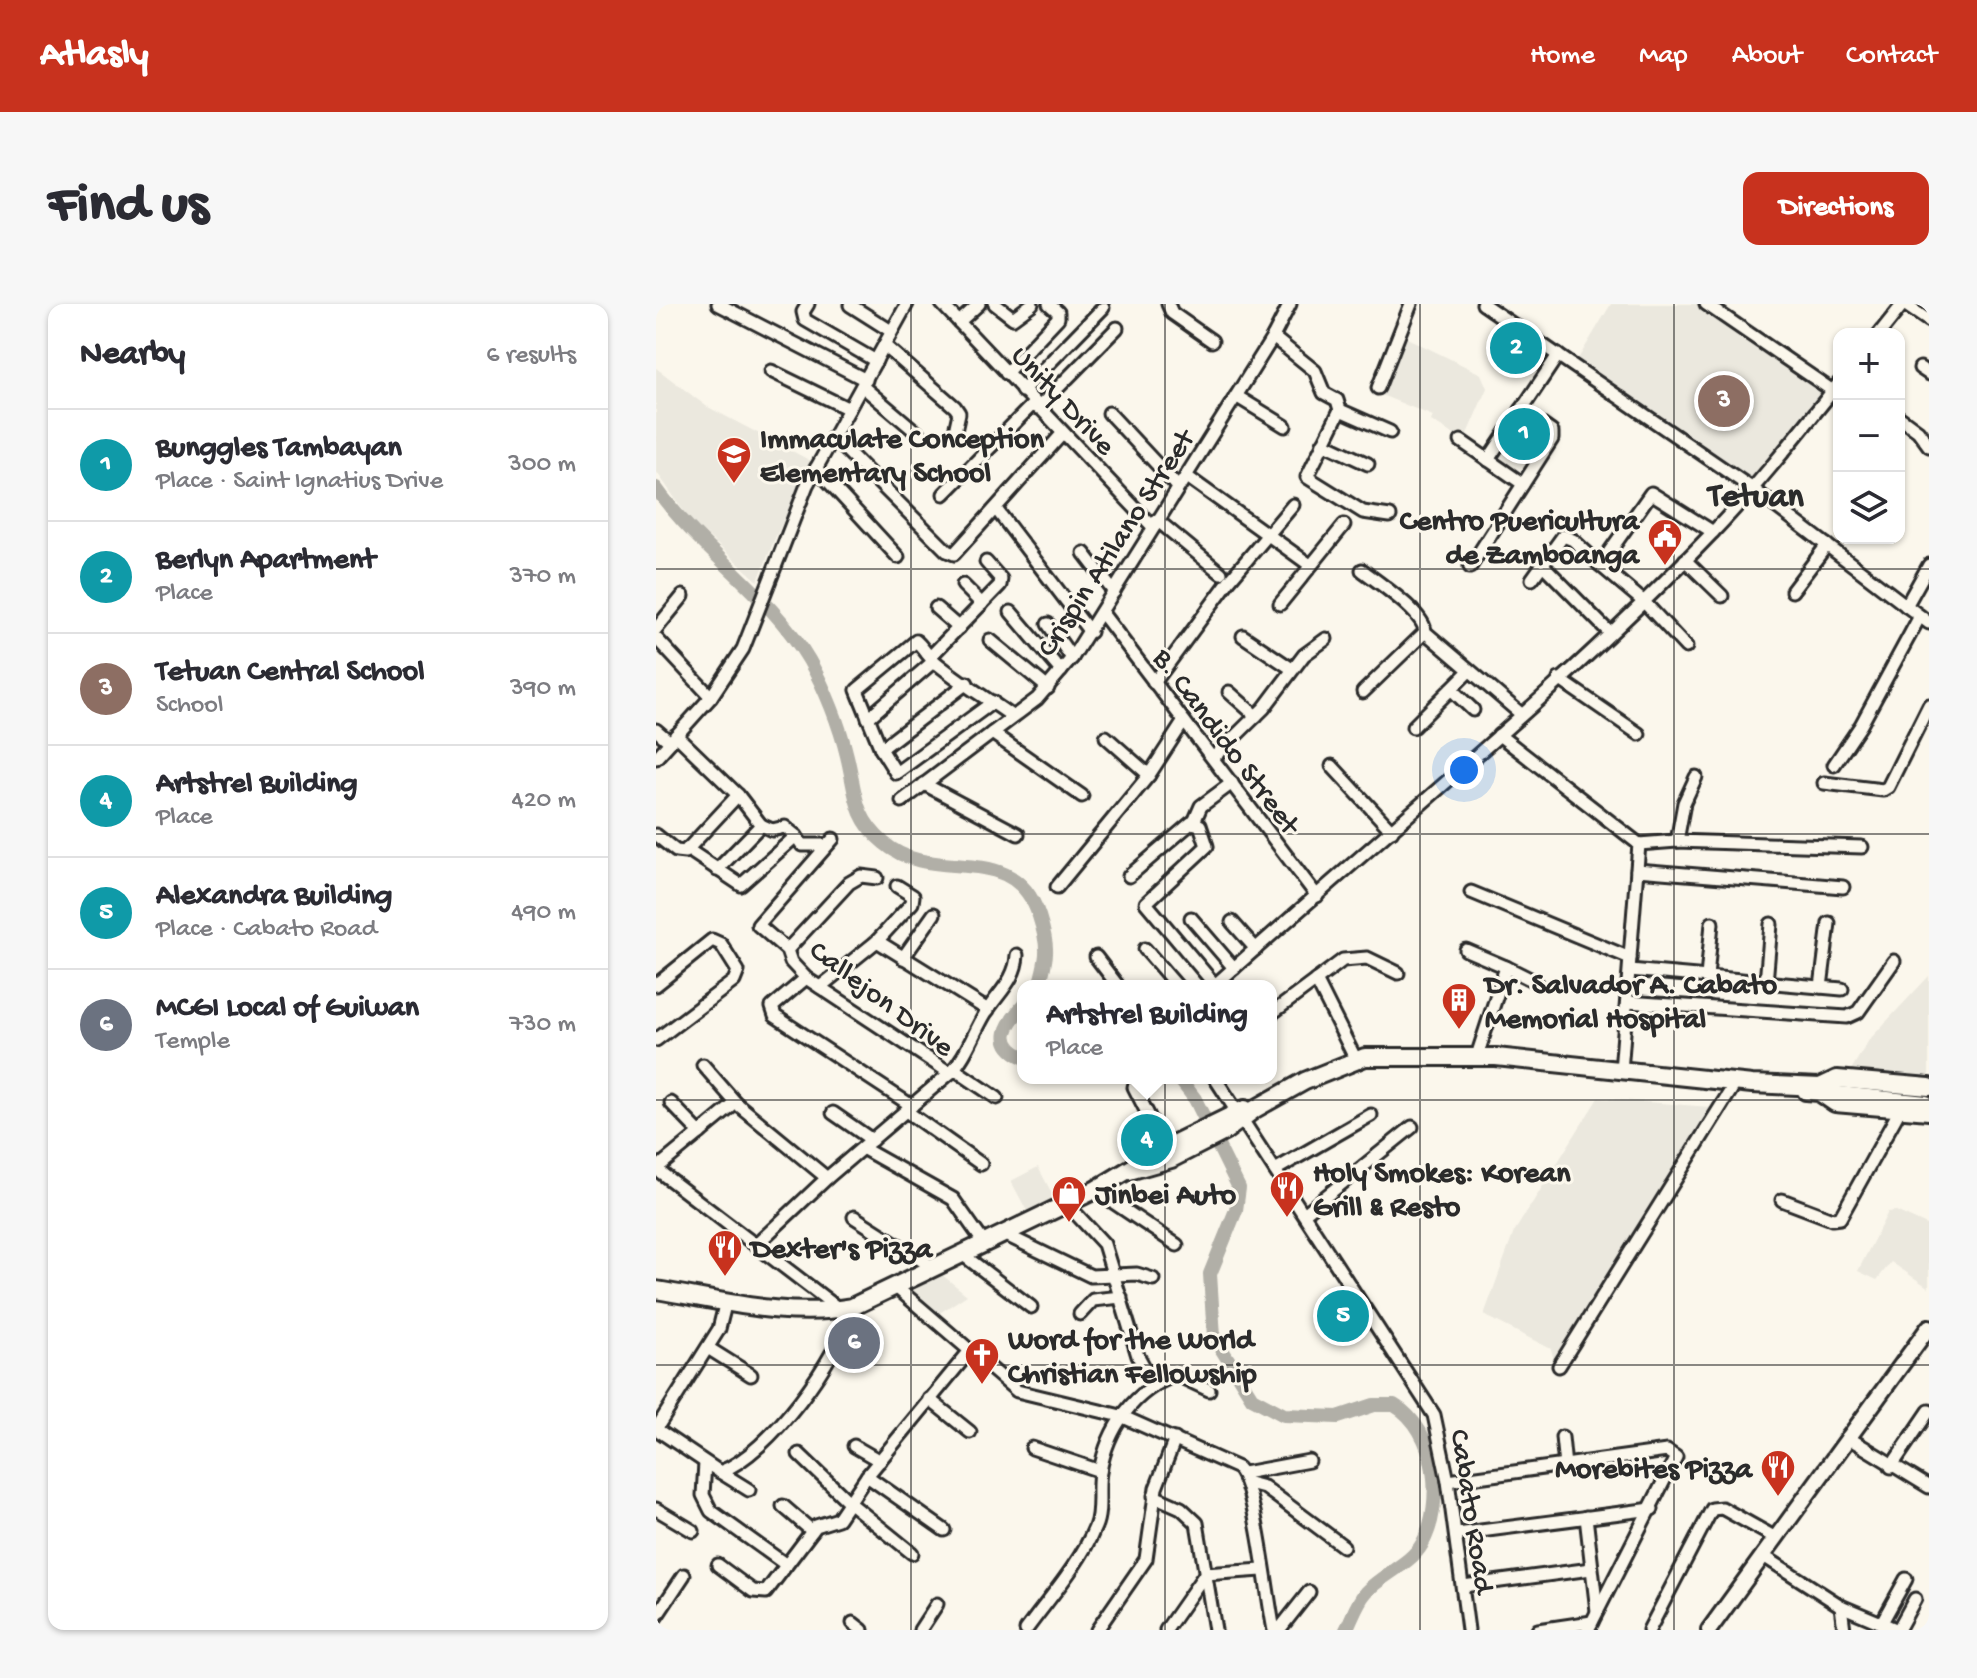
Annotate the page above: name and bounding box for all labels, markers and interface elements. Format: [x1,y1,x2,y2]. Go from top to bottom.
text: Atlasly [40,34,148,78]
text: Home [1530,40,1595,73]
text: Map [1639,40,1688,73]
text: About [1732,40,1802,73]
text: Contact [1846,40,1937,73]
button: Directions [1743,172,1929,245]
text: Find us [48,175,208,241]
pin: 2 [1490,318,1542,378]
map controls [1833,328,1905,544]
button: + [1833,328,1905,400]
text: Nearby [80,336,185,376]
street label: Unity Drive [1002,340,1122,465]
text: 6 results [486,341,576,372]
pin: 3 [1698,371,1750,431]
button: − [1833,400,1905,472]
pin: 1 [1498,404,1550,464]
street label: Crispin Atilano Street [1031,422,1206,665]
place label: Immaculate Conception Elementary School [760,424,1045,493]
text: Bunggles Tambayan [156,432,402,467]
school or university icon: Immaculate Conception Elementary School [715,435,753,485]
text: 1 [101,450,111,481]
text: 300 m [508,450,576,481]
text: Place · Saint Ignatius Drive [156,467,443,498]
button: layers [1833,472,1905,544]
district label: Tetuan [1705,479,1805,519]
place label: Centro Puericultura de Zamboanga [1400,506,1640,575]
public building icon: Centro Puericultura de Zamboanga [1646,517,1684,567]
text: Berlyn Apartment [156,544,375,579]
text: 2 [100,562,112,593]
text: 370 m [510,562,576,593]
text: Place [156,579,213,610]
street label: B. Candido Street [1143,642,1307,845]
text: Tetuan Central School [156,656,425,691]
text: 3 [99,674,113,705]
text: 390 m [510,674,576,705]
text: School [156,691,224,722]
your location [1444,750,1484,790]
text: Artstrel Building [156,768,358,803]
text: 4 [100,786,112,817]
text: 420 m [512,786,576,817]
text: Place [156,803,213,834]
text: Alexandra Building [156,880,392,915]
text: 5 [99,898,113,929]
text: 490 m [511,898,576,929]
text: Place · Cabato Road [156,915,377,946]
street label: Callejon Drive [801,935,960,1067]
place label: Dr. Salvador A. Cabato Memorial Hospital [1482,970,1778,1039]
popup [1017,980,1277,1084]
building icon: Dr. Salvador A. Cabato Memorial Hospital [1440,981,1478,1031]
text: MCGI Local of Guiwan [156,992,419,1027]
text: Artstrel Building [1046,999,1248,1034]
text: 6 [99,1010,113,1041]
text: 730 m [510,1010,576,1041]
text: Temple [156,1027,230,1058]
text: Place [1046,1034,1103,1065]
pin: 4 [1121,1110,1173,1170]
place label: Holy Smokes: Korean Grill & Resto [1313,1158,1571,1227]
restaurant icon: Holy Smokes: Korean Grill & Resto [1268,1169,1306,1219]
shop icon: Jinbei Auto [1050,1174,1088,1224]
place label: Jinbei Auto [1094,1180,1237,1215]
restaurant icon: Dexter's Pizza [706,1228,744,1278]
place label: Dexter's Pizza [748,1234,933,1269]
pin: 5 [1317,1286,1369,1346]
pin: 6 [828,1313,880,1373]
place label: Word for the World Christian Fellowship [1007,1325,1257,1394]
church icon: Word for the World Christian Fellowship [963,1336,1001,1386]
street label: Cabato Road [1439,1427,1500,1599]
restaurant icon: Morebites Pizza [1759,1448,1797,1498]
place label: Morebites Pizza [1555,1454,1753,1489]

